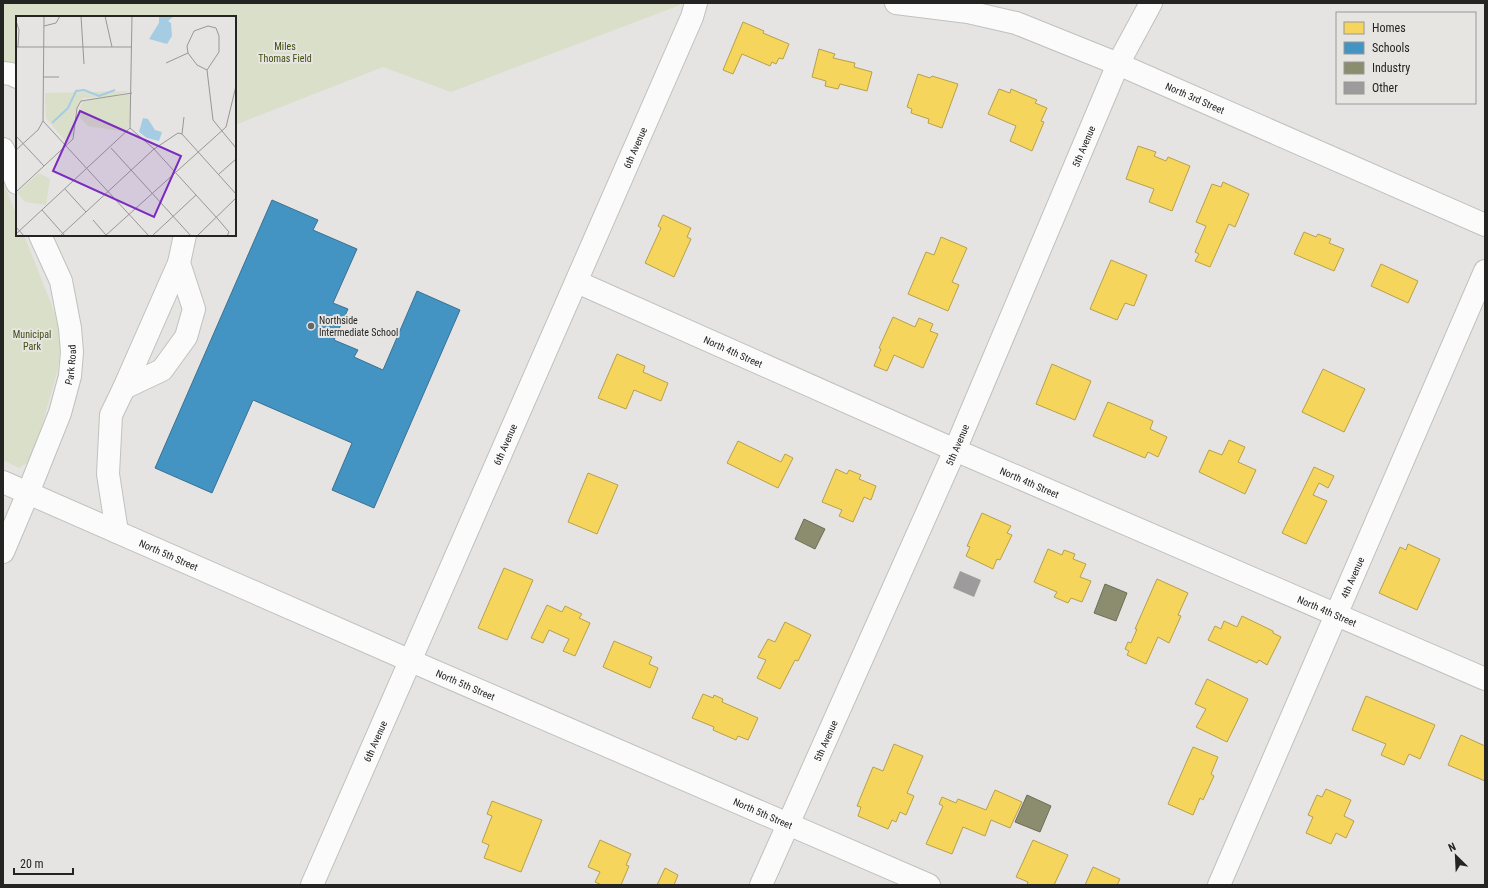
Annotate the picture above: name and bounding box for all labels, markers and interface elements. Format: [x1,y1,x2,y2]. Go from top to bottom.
legend [1336,12,1476,104]
inset map [16,16,236,236]
text: Homes [1372,21,1406,35]
park label: Miles Thomas Field [258,41,312,64]
text: Schools [1372,41,1410,55]
text: Industry [1372,61,1410,75]
street label: North 3rd Street [1164,81,1226,116]
text: Other [1372,81,1398,95]
street label: 5th Avenue [1070,124,1097,169]
street label: 6th Avenue [621,125,649,170]
place label: Northside Intermediate School [319,315,398,338]
marker: Northside Intermediate School [306,321,316,331]
park label: Municipal Park [13,329,51,352]
street label: North 4th Street [702,334,764,370]
street label: Park Road [63,344,78,386]
street label: 6th Avenue [492,422,519,467]
street label: 5th Avenue [944,422,971,467]
street label: North 4th Street [998,465,1061,500]
street label: North 5th Street [137,537,200,573]
street label: 4th Avenue [1339,555,1367,600]
street label: North 4th Street [1296,594,1358,629]
street label: North 5th Street [434,667,497,703]
street label: 5th Avenue [812,718,840,763]
street label: 6th Avenue [362,719,389,764]
street label: North 5th Street [732,796,794,831]
north arrow [1436,836,1476,876]
text: N [1446,840,1458,855]
scale bar [14,850,73,876]
text: 20 m [20,857,44,871]

